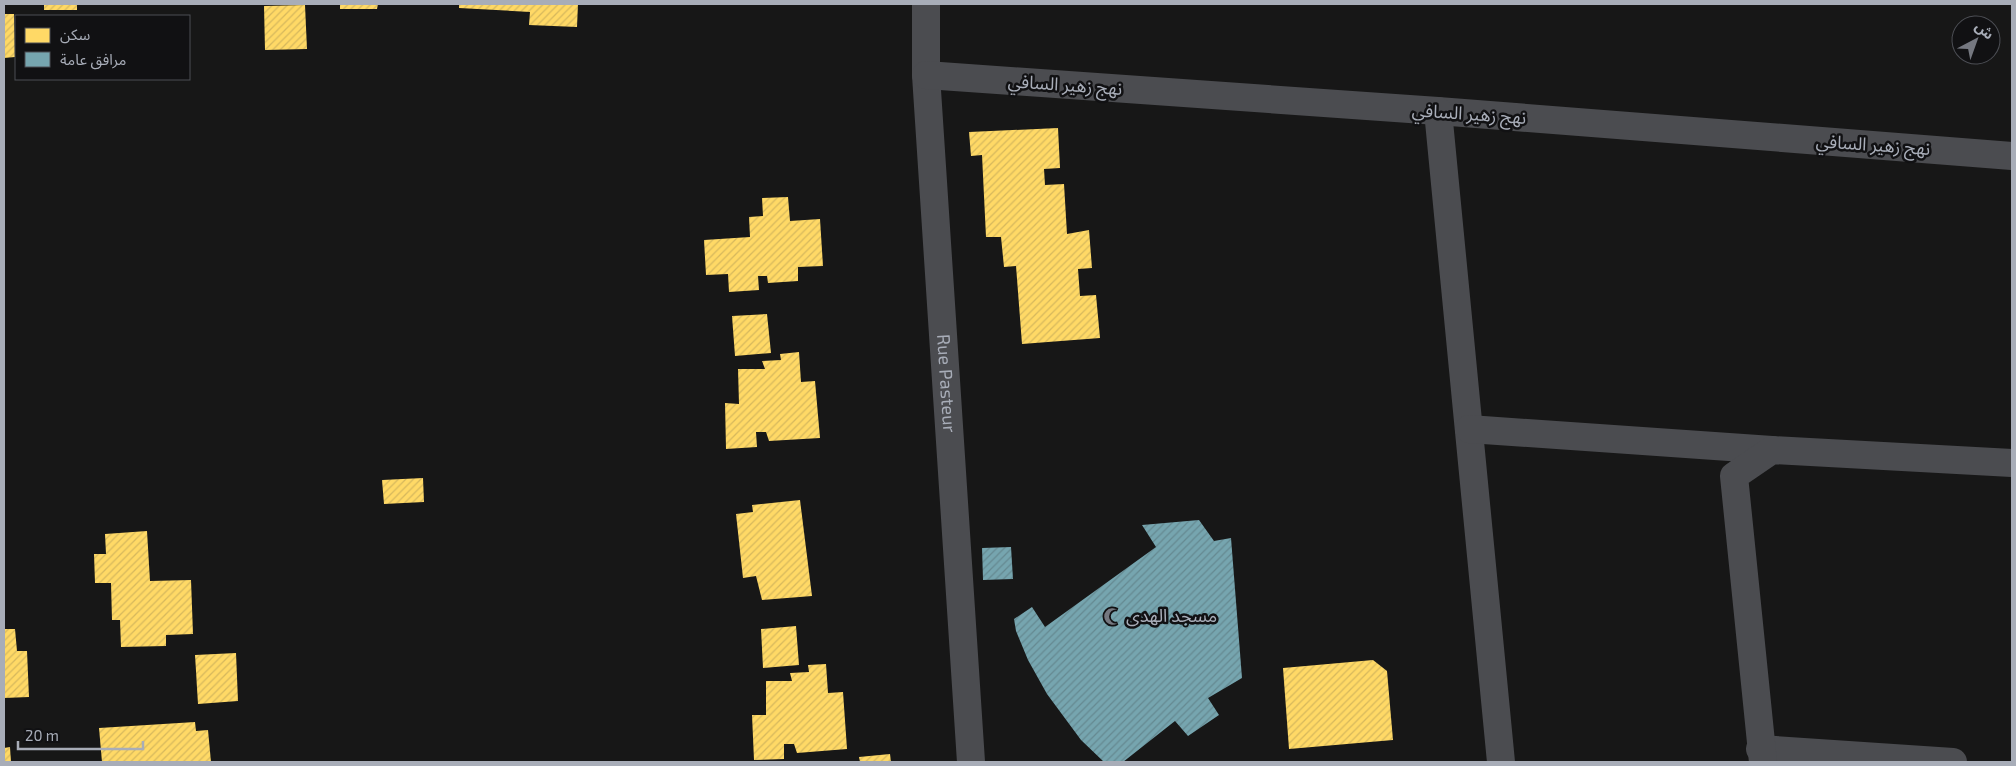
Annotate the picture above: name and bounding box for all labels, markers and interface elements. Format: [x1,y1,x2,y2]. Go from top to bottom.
legend [15,15,190,80]
north arrow [1951,15,2001,65]
text: ش [1972,17,1998,43]
text: سكن [60,25,91,44]
text: مرافق عامة [60,50,126,70]
street label: نهج زهير السافي [1007,69,1123,102]
street label: نهج زهير السافي [1411,98,1527,131]
street label: نهج زهير السافي [1815,129,1931,162]
street label: Rue Pasteur [933,333,961,433]
place label: مسجد الهدى [1126,604,1217,627]
mosque icon: مسجد الهدى [1102,606,1122,626]
scale bar [18,718,142,750]
text: 20 m [25,726,59,744]

